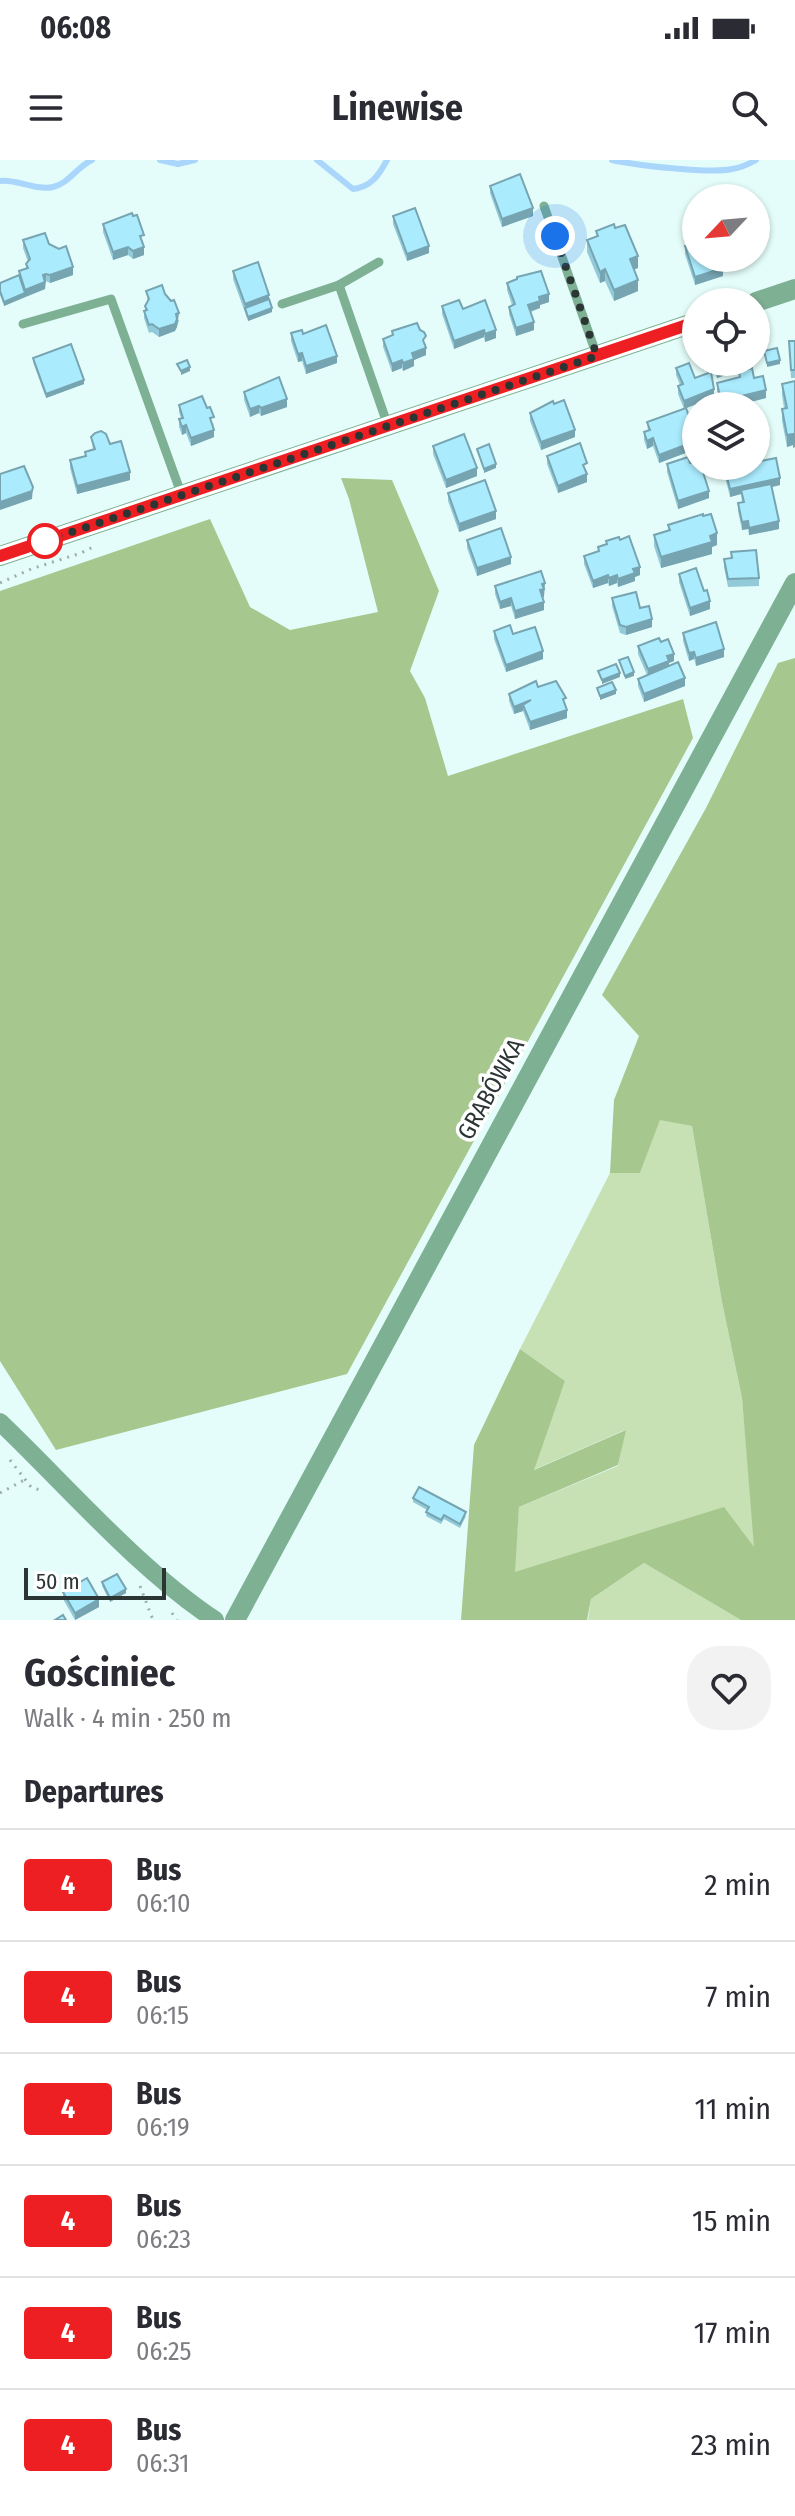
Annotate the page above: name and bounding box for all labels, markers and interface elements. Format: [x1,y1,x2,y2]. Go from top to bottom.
text: 06:08 [40,10,111,46]
icon: menu [24,86,68,130]
text: Linewise [332,86,463,130]
icon: search [727,86,771,130]
north arrow [682,184,770,272]
map controls [682,184,770,480]
your location [535,216,575,256]
button: locate [682,288,770,376]
button: layers [682,392,770,480]
unlabelled marker [28,524,62,558]
street label: GRABÓWKA [452,1033,530,1144]
scale bar [24,1564,166,1600]
text: 50 m [36,1568,80,1595]
button: heart [687,1646,771,1730]
text: Gościniec [24,1650,175,1696]
text: Walk · 4 min · 250 m [24,1703,232,1734]
text: Departures [24,1774,164,1810]
text: Bus [136,1852,181,1888]
text: 2 min [704,1867,771,1903]
text: 4 [61,1868,75,1901]
text: 06:10 [136,1888,191,1919]
text: Bus [136,1964,181,2000]
text: 7 min [705,1979,771,2015]
text: 4 [61,1980,75,2013]
text: 06:15 [136,2000,189,2031]
text: Bus [136,2076,181,2112]
text: 11 min [695,2091,771,2127]
text: 4 [61,2092,75,2125]
text: 06:19 [136,2112,190,2143]
text: Bus [136,2188,181,2224]
text: 15 min [692,2203,771,2239]
text: 4 [61,2204,75,2237]
text: 06:23 [136,2224,191,2255]
text: Bus [136,2300,181,2336]
text: 17 min [694,2315,771,2351]
text: 4 [61,2316,75,2349]
text: 06:25 [136,2336,191,2367]
text: Bus [136,2412,181,2448]
text: 23 min [691,2427,771,2463]
text: 4 [61,2428,75,2461]
text: 06:31 [136,2448,189,2479]

